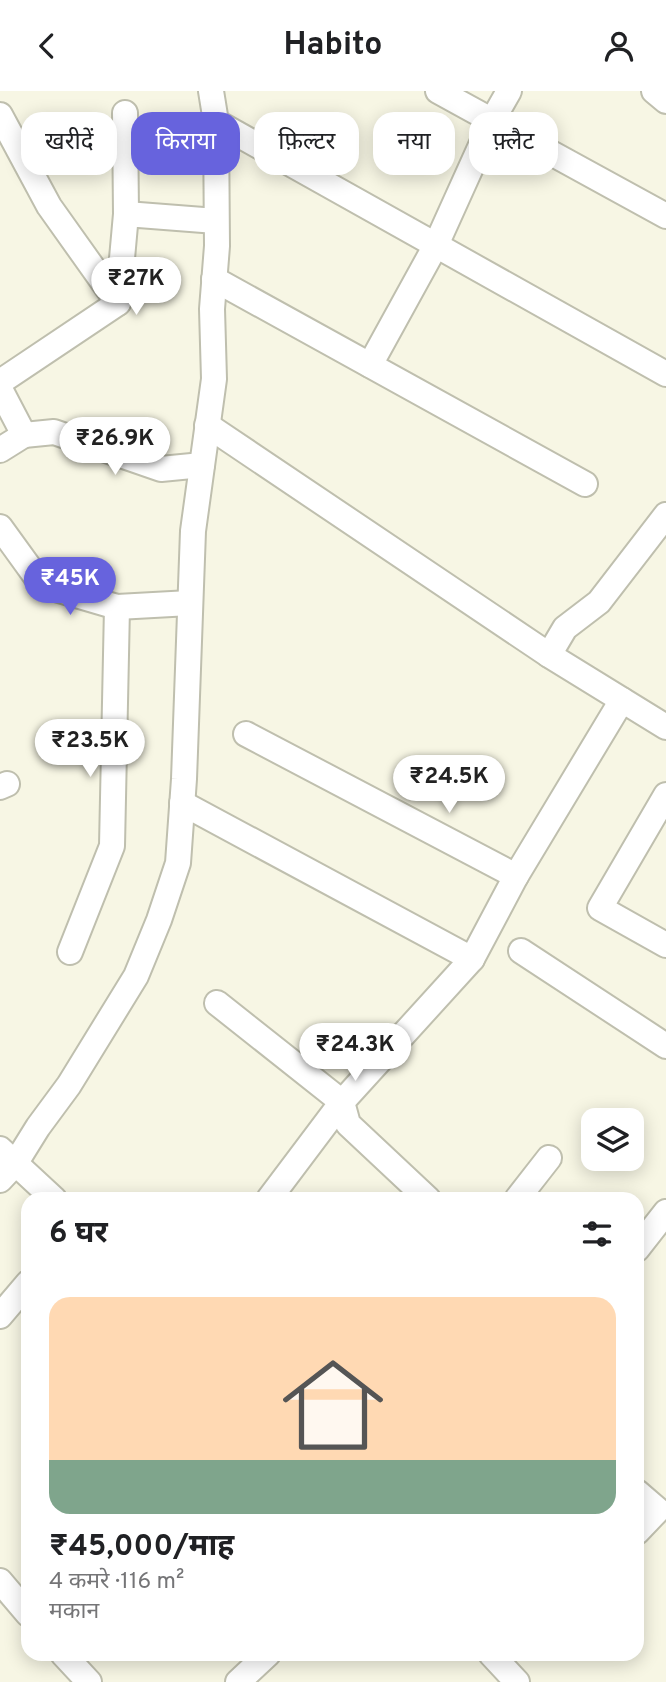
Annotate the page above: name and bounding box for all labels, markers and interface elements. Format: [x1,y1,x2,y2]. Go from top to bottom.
text: Habito [284,26,383,66]
icon: back [28,27,66,65]
icon: person [600,27,638,65]
chip: खरीदें [21,112,117,175]
chip: किराया [131,112,240,175]
chip: फ़िल्टर [254,112,359,175]
chip: नया [373,112,455,175]
chip: फ़्लैट [469,112,558,175]
pin: ₹27K [95,257,177,317]
text: ₹27K [107,265,165,294]
pin: ₹26.9K [58,417,172,477]
text: ₹26.9K [75,425,155,454]
pin: ₹45K [29,557,111,617]
text: ₹45K [40,565,100,594]
pin: ₹23.5K [33,719,147,779]
text: ₹23.5K [51,727,129,756]
pin: ₹24.5K [392,755,506,815]
text: ₹24.5K [409,763,489,792]
pin: ₹24.3K [298,1023,412,1083]
text: ₹24.3K [315,1031,395,1060]
map controls [581,1108,644,1171]
button: layers [581,1108,644,1171]
icon: filters [578,1215,616,1253]
text: 6 घर [49,1216,108,1253]
icon: home [270,1342,396,1468]
text: ₹45,000/माह [49,1529,234,1566]
text: 4 कमरे · 116 m² [49,1568,184,1597]
text: मकान [49,1598,99,1627]

